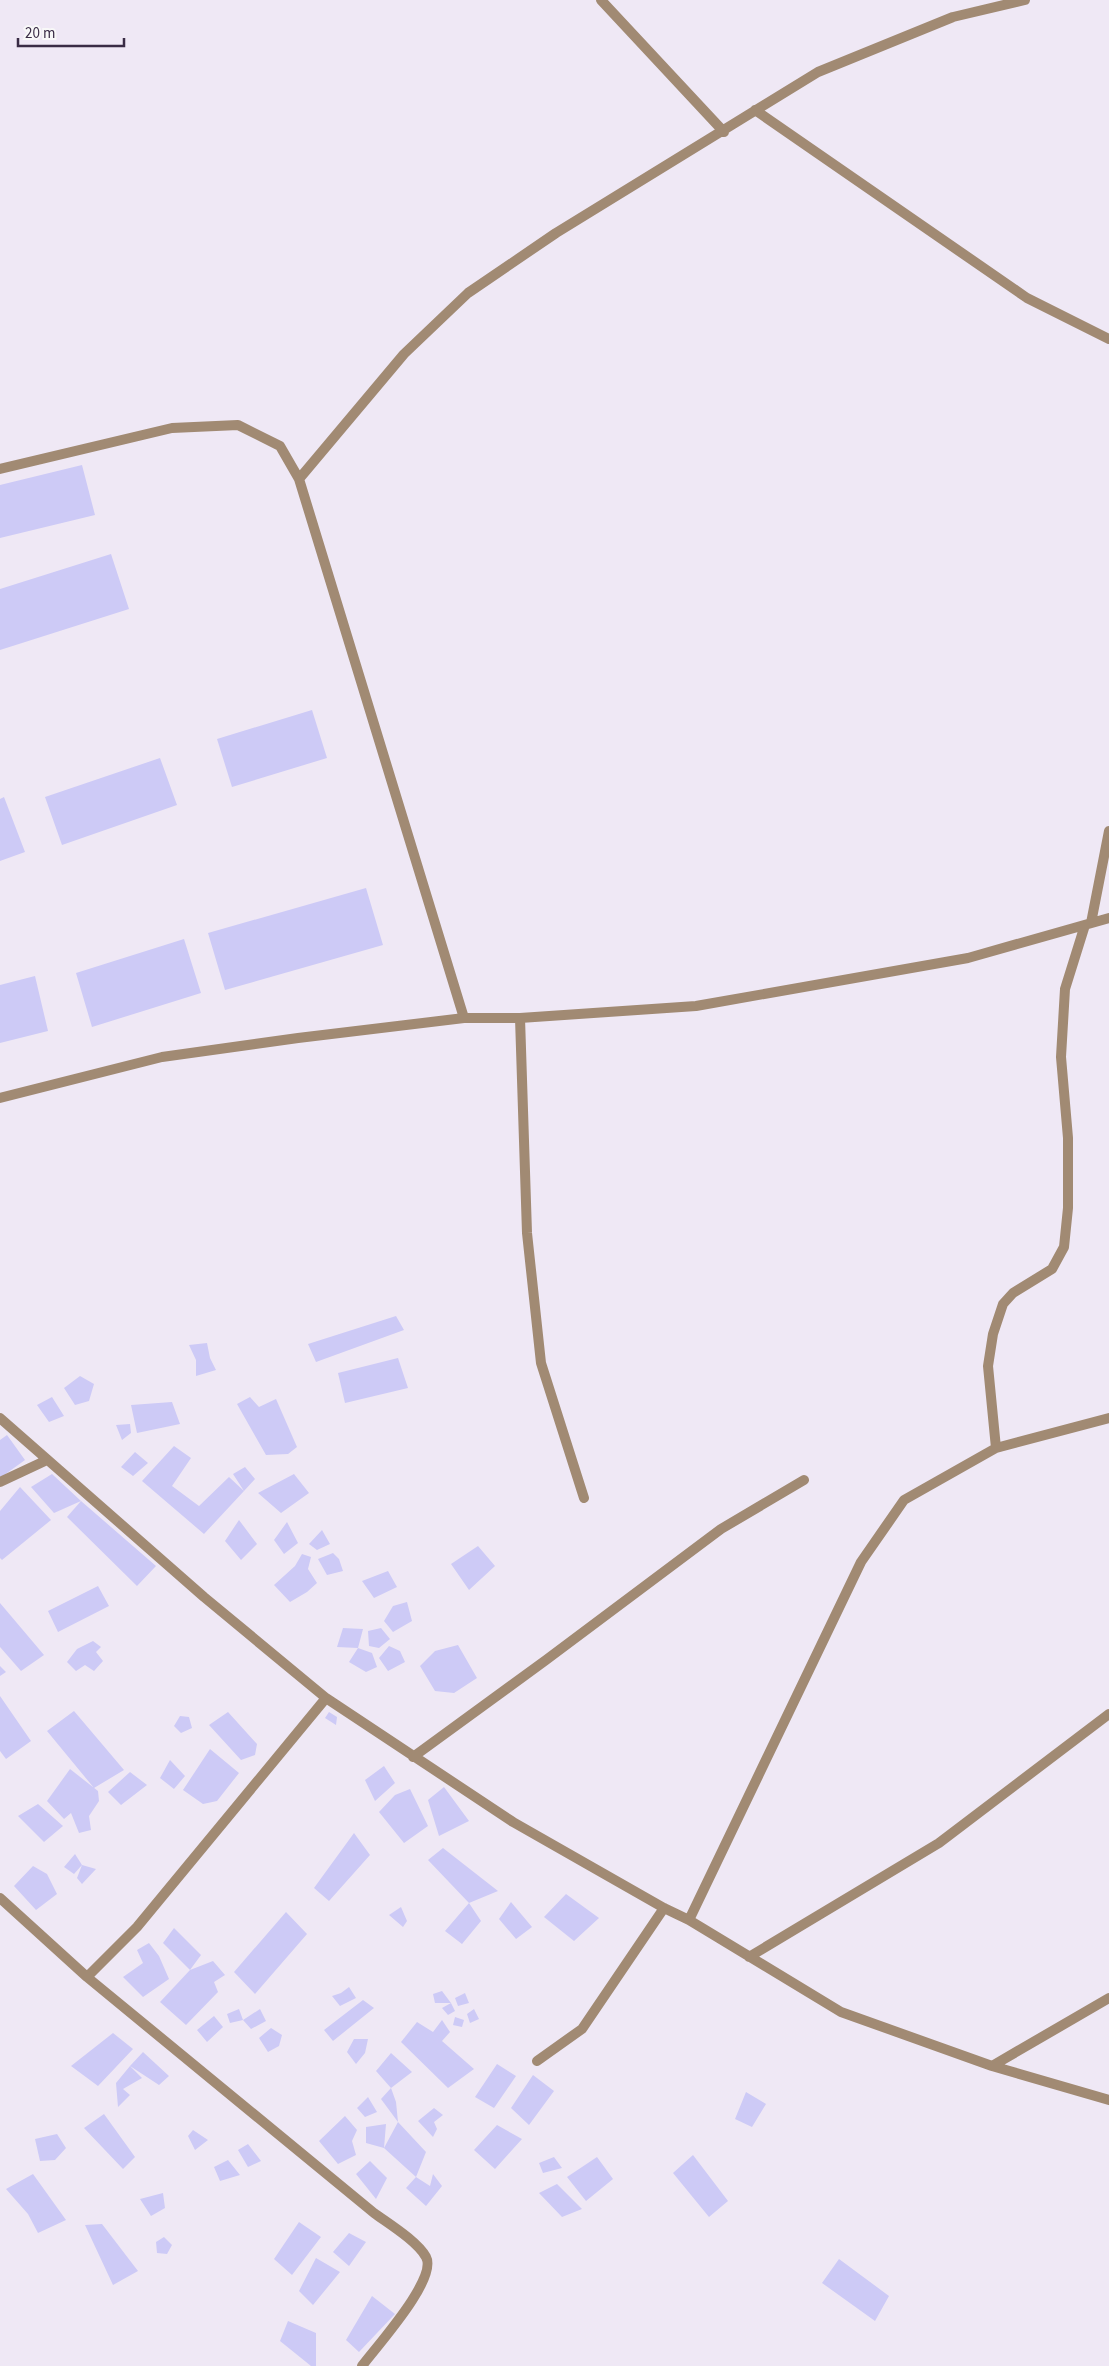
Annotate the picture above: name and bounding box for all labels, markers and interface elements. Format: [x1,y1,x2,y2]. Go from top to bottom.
scale bar [18,15,124,47]
text: 20 m [25,23,55,44]

